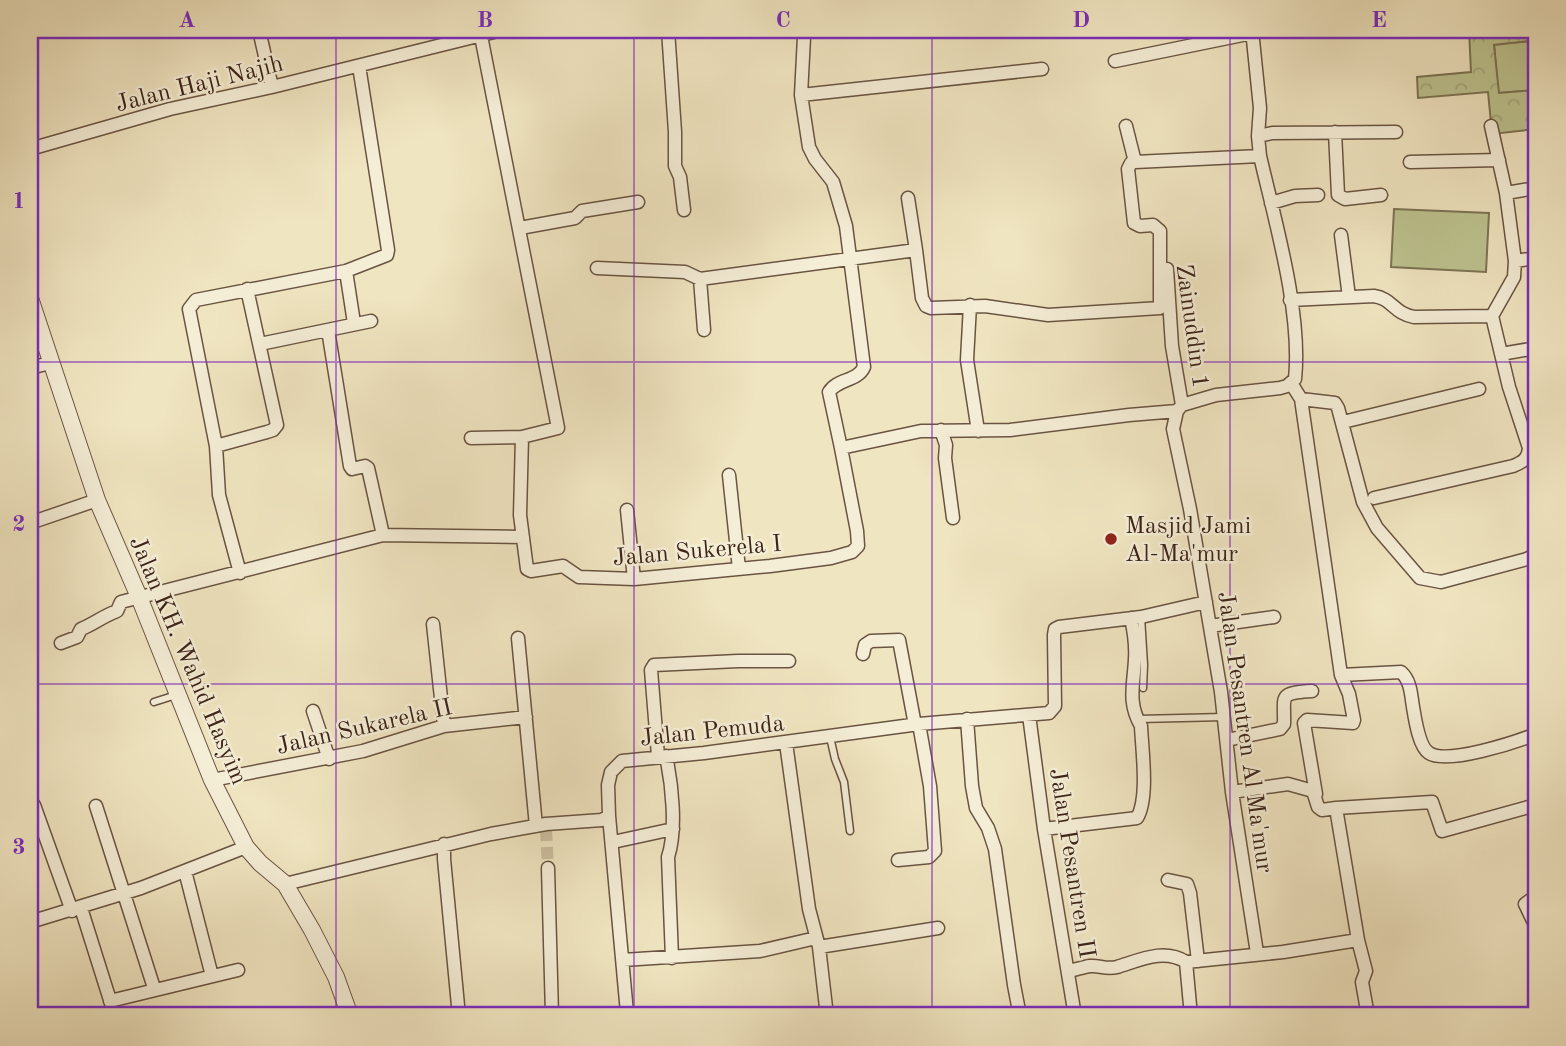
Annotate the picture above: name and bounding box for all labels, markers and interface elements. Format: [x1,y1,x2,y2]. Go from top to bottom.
text: A [178,9,196,32]
text: B [477,9,493,32]
text: C [775,9,791,32]
text: D [1072,9,1090,32]
text: E [1371,9,1387,32]
street label: Jalan Haji Najih [113,52,286,117]
text: 1 [12,190,26,213]
street label: Zainuddin 1 [1170,263,1212,390]
text: 2 [12,513,26,536]
place label: Masjid Jami Al-Ma'mur [1125,515,1251,567]
marker: Masjid Jami Al-Ma'mur [1103,531,1119,547]
street label: Jalan KH. Wahid Hasyim [124,533,250,788]
street label: Jalan Sukerela I [612,533,783,571]
street label: Jalan Pesantren Al Ma'mur [1212,590,1276,875]
street label: Jalan Sukarela II [274,696,455,760]
street label: Jalan Pemuda [639,712,786,752]
street label: Jalan Pesantren II [1044,767,1098,960]
text: 3 [12,836,26,859]

